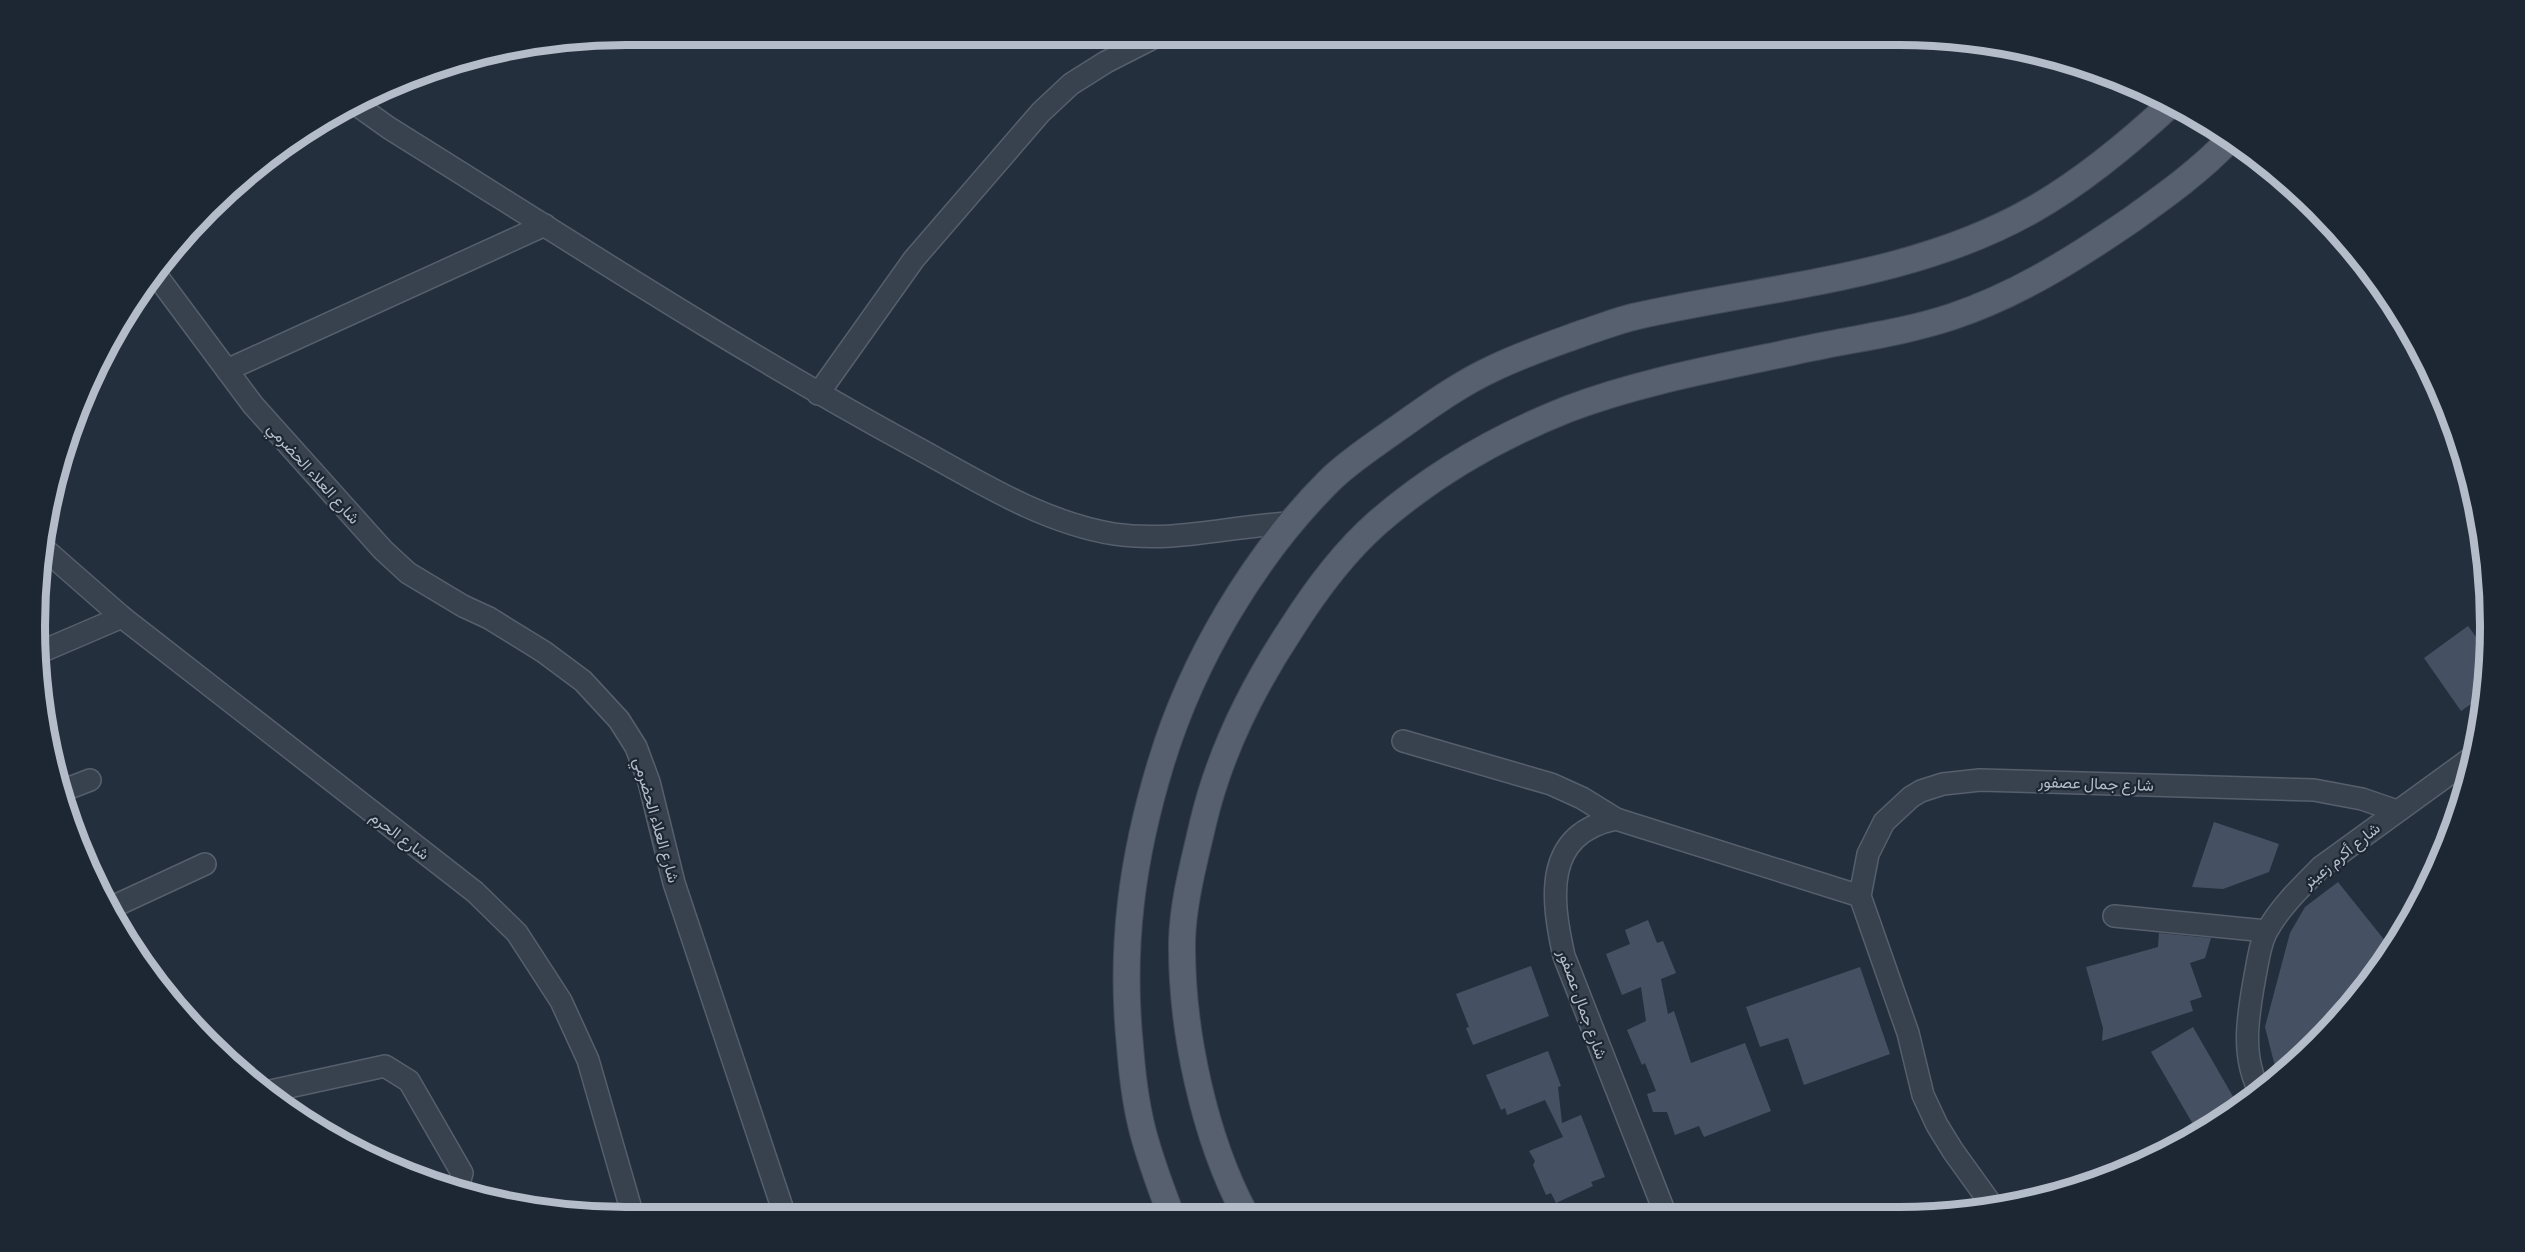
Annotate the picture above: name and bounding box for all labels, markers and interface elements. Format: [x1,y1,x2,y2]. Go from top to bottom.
street label: شارع العلاء الحضرمي [260,418,365,530]
street label: شارع العلاء الحضرمي [626,755,684,886]
street label: شارع جمال عصفور [2037,771,2154,797]
street label: شارع الحرم [365,806,434,865]
street label: شارع أكرم زعيتر [2297,818,2385,895]
street label: شارع جمال عصفور [1552,945,1612,1062]

